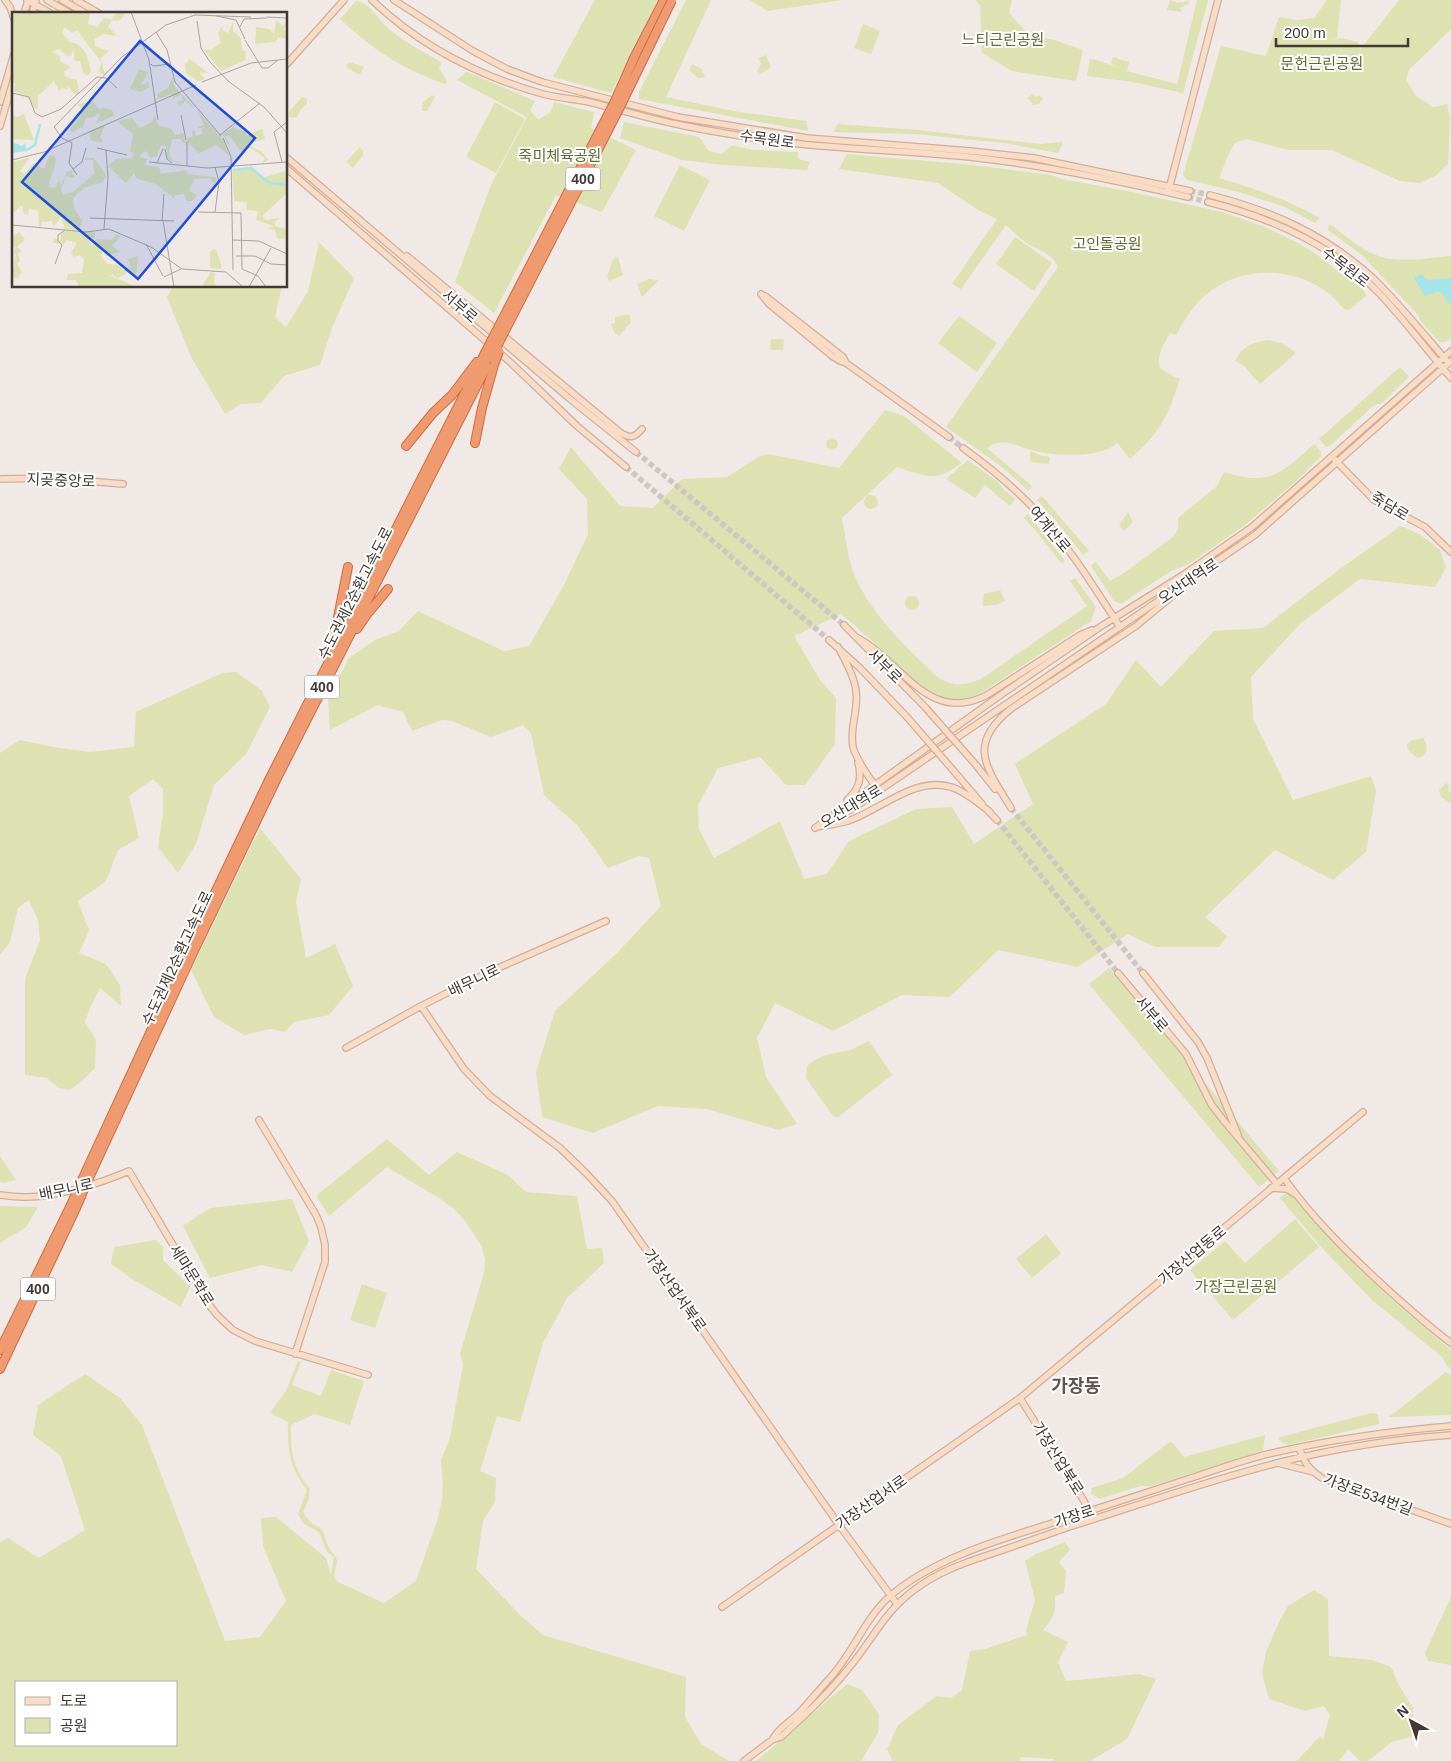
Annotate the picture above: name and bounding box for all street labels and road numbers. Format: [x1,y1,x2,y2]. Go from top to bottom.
street label: 수목원로 [738,127,796,151]
road number: 400 [566,168,600,190]
street label: 수목원로 [1319,243,1373,291]
street label: 서부로 [439,286,481,326]
street label: 지곶중앙로 [26,470,96,490]
street label: 죽담로 [1368,488,1412,524]
street label: 여계산로 [1026,502,1074,556]
street label: 수도권제2순환고속도로 [314,524,396,662]
street label: 오산대역로 [1155,555,1221,607]
street label: 서부로 [864,645,906,687]
road number: 400 [304,676,340,699]
street label: 오산대역로 [817,781,885,831]
street label: 수도권제2순환고속도로 [138,888,216,1028]
street label: 배무니로 [445,960,503,1000]
street label: 서부로 [1132,993,1172,1035]
street label: 배무니로 [37,1175,95,1203]
street label: 가장산업동로 [1155,1222,1229,1288]
street label: 세마문학로 [167,1241,217,1309]
street label: 가장산업서북로 [640,1246,710,1334]
road number: 400 [20,1278,56,1300]
street label: 가장산업북로 [1029,1418,1087,1498]
street label: 가장로534번길 [1321,1470,1415,1518]
street label: 가장산업서로 [832,1471,910,1533]
street label: 가장로 [1052,1502,1096,1530]

